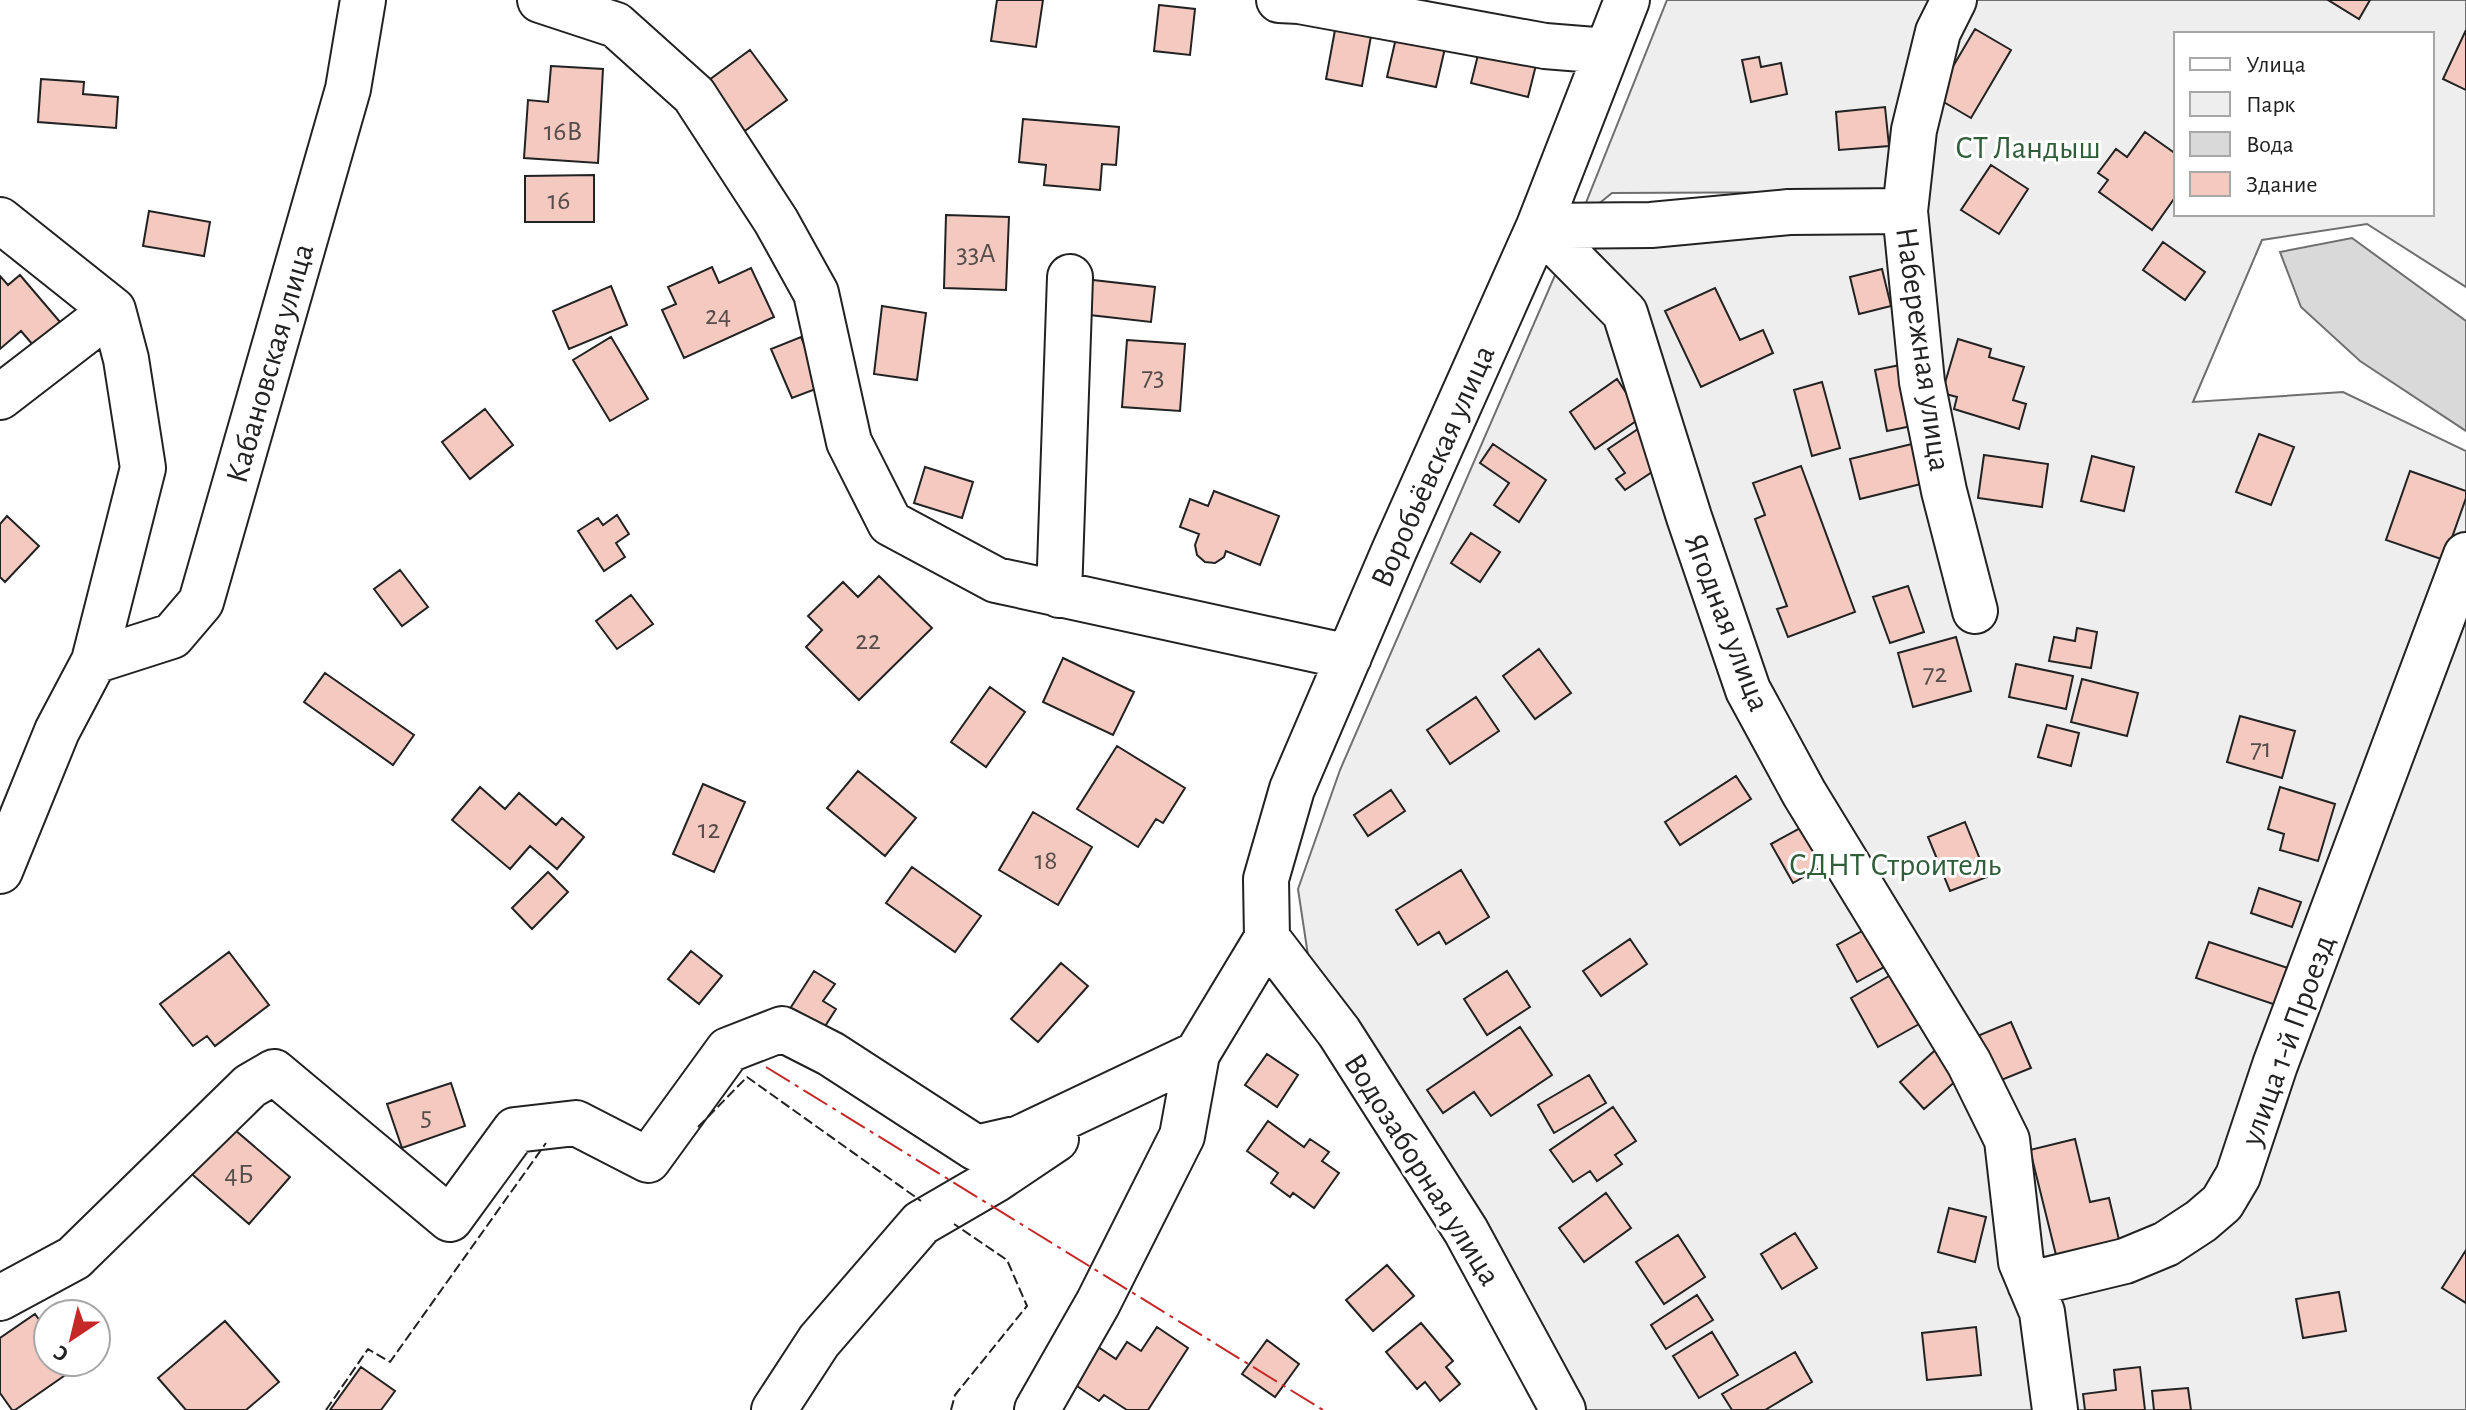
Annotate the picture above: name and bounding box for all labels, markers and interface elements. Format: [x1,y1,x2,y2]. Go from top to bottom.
legend [2174,32,2434,216]
text: Улица [2246,53,2306,77]
text: Парк [2246,93,2295,117]
house number: 16В [544,118,582,146]
park label: СТ Ландыш [1955,132,2101,164]
text: Вода [2246,133,2294,157]
text: Здание [2246,173,2317,197]
house number: 16 [548,187,570,215]
street label: Набережная улица [1890,225,1956,473]
street label: Кабановская улица [220,240,319,487]
house number: 33А [956,240,996,268]
house number: 24 [705,302,731,330]
street label: Воробьёвская улица [1365,341,1501,592]
house number: 73 [1141,363,1165,391]
street label: Ягодная улица [1679,529,1776,715]
house number: 22 [855,627,881,655]
house number: 72 [1923,660,1947,688]
house number: 71 [2250,735,2272,763]
house number: 12 [698,816,720,844]
house number: 18 [1035,847,1057,875]
park label: СДНТ Строитель [1789,849,2002,881]
street label: улица 1-й Проезд [2235,931,2341,1151]
street label: Водозаборная улица [1338,1048,1506,1291]
house number: 5 [420,1103,432,1131]
house number: 4Б [224,1161,254,1189]
north arrow [32,1298,112,1378]
text: С [50,1341,72,1366]

